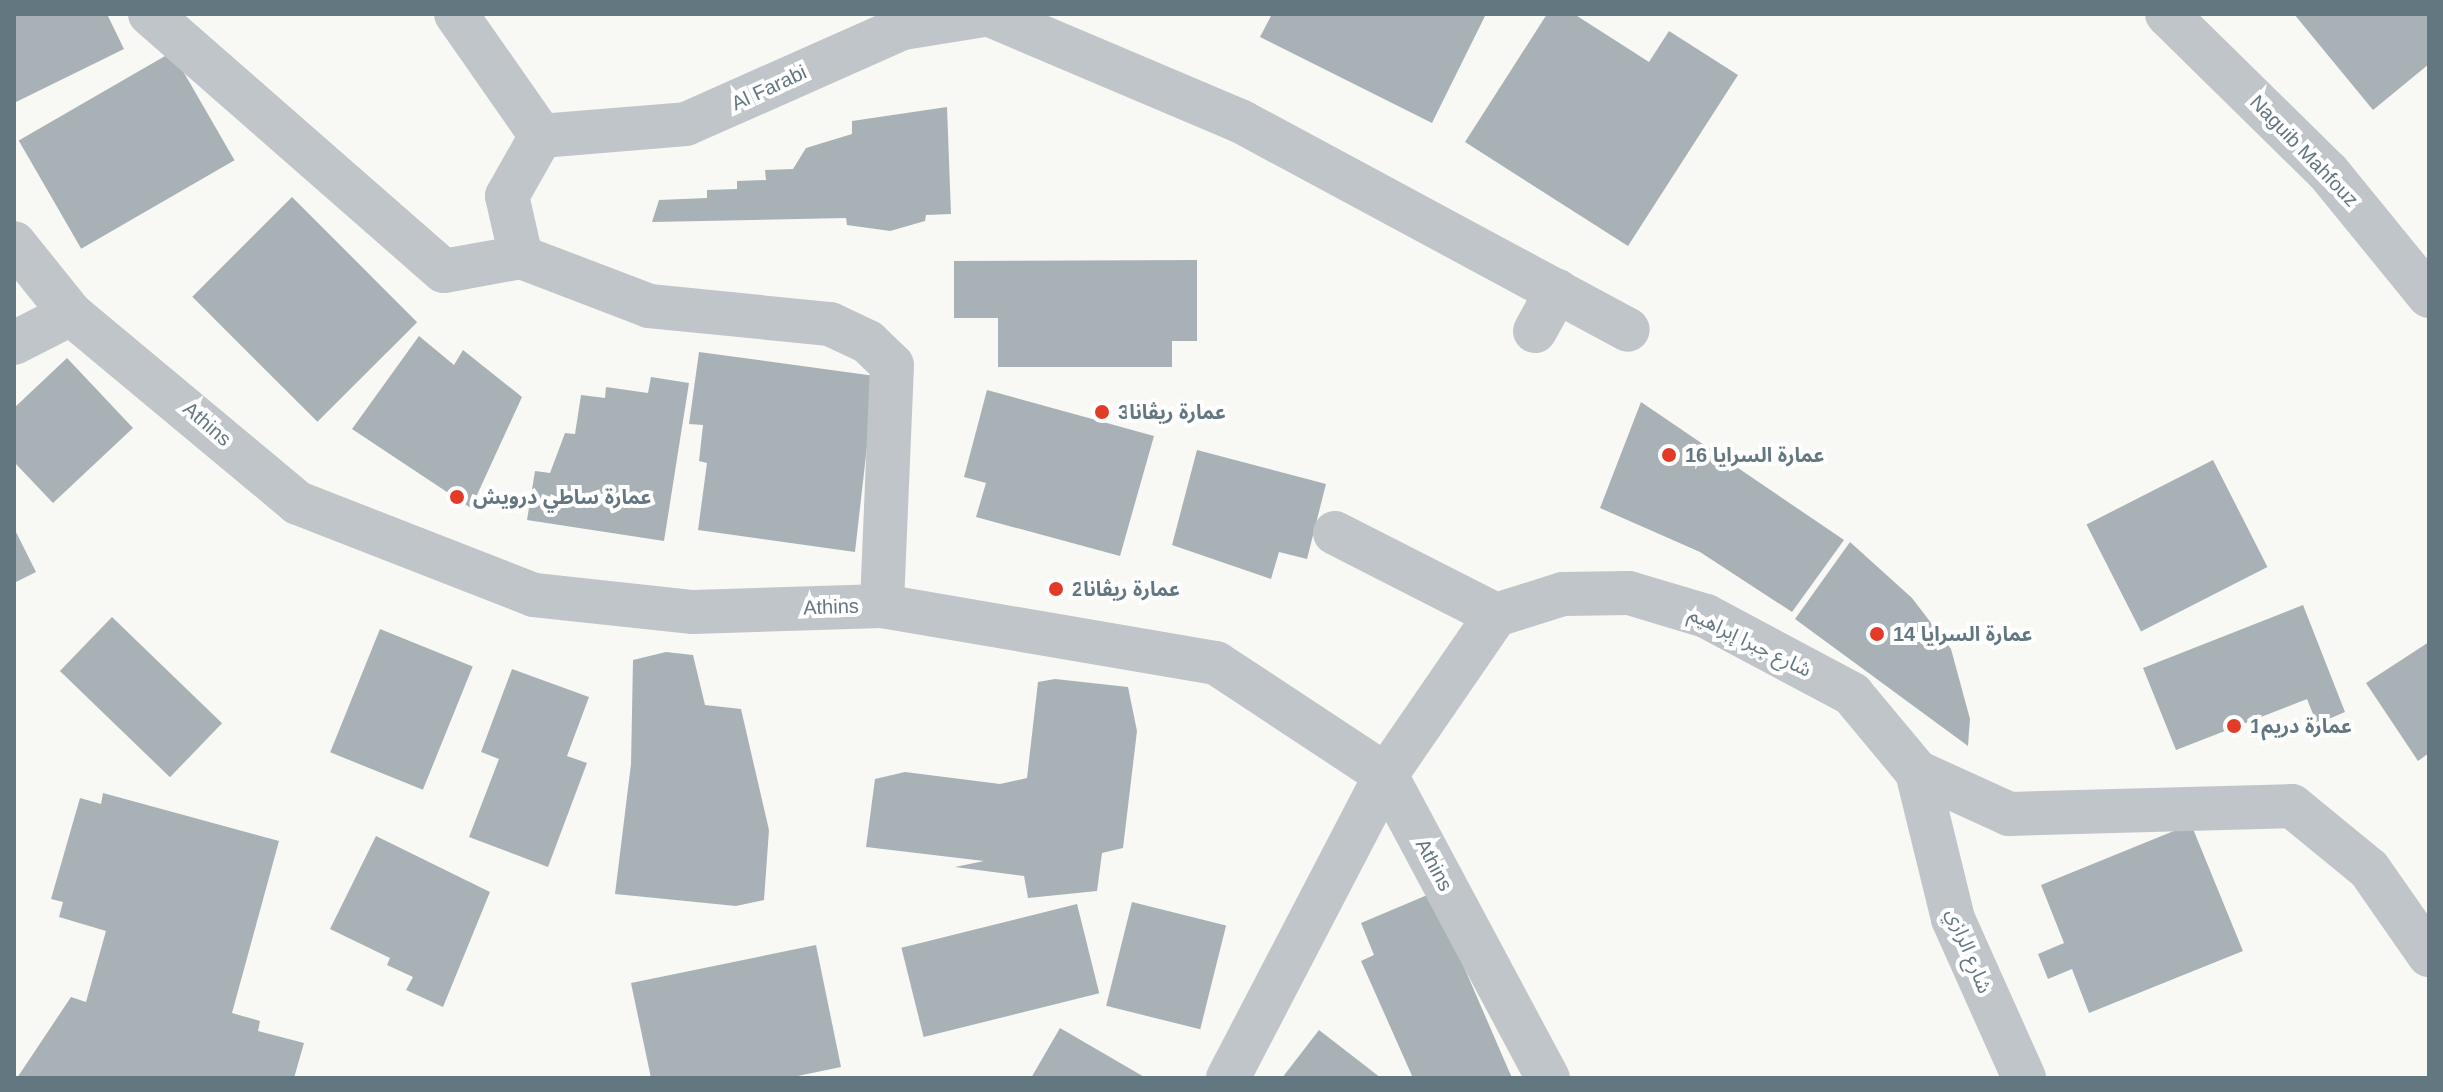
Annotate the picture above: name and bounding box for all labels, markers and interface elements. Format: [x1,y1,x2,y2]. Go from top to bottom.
street label: Al Farabi [728,60,810,116]
street label: Naguib Mahfouz [2245,90,2363,212]
street label: Athins [178,397,236,451]
place label: عمارة ريڤانا3 [1118,400,1226,424]
marker: عمارة ريڤانا3 [1093,403,1111,421]
place label: عمارة السرايا 16 [1685,443,1824,467]
marker: عمارة السرايا 16 [1660,446,1678,464]
place label: عمارة ساطي درويش [473,485,651,509]
marker: عمارة ساطي درويش [448,488,466,506]
place label: عمارة ريڤانا2 [1072,577,1180,601]
marker: عمارة ريڤانا2 [1047,580,1065,598]
street label: Athins [803,594,859,620]
street label: شارع جبرا إبراهيم [1685,602,1815,682]
place label: عمارة السرايا 14 [1893,622,2032,646]
marker: عمارة السرايا 14 [1868,625,1886,643]
place label: عمارة دريم1 [2250,714,2352,738]
marker: عمارة دريم1 [2225,717,2243,735]
street label: Athins [1410,835,1458,895]
street label: شارع الرازي [1941,905,1997,997]

